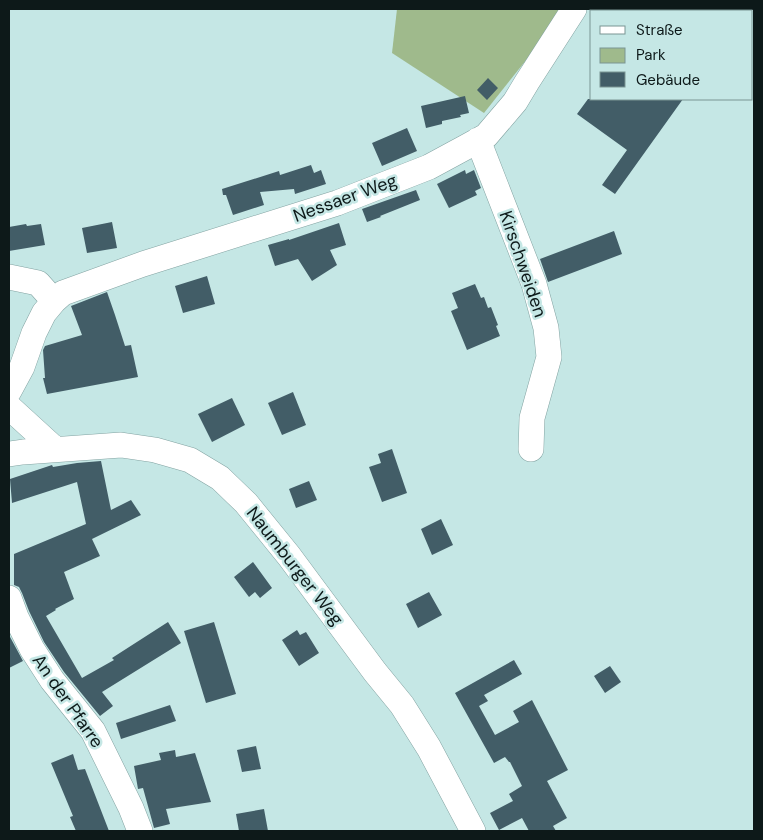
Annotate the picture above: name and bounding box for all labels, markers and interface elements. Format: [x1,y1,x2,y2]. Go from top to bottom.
legend [590,10,753,100]
text: Straße [636,20,683,40]
text: Park [636,45,666,65]
text: Gebäude [636,70,700,90]
street label: Nessaer Weg [290,168,400,228]
street label: Kirschweiden [494,208,552,320]
street label: Naumburger Weg [241,502,349,630]
street label: An der Pfarre [27,649,109,753]

